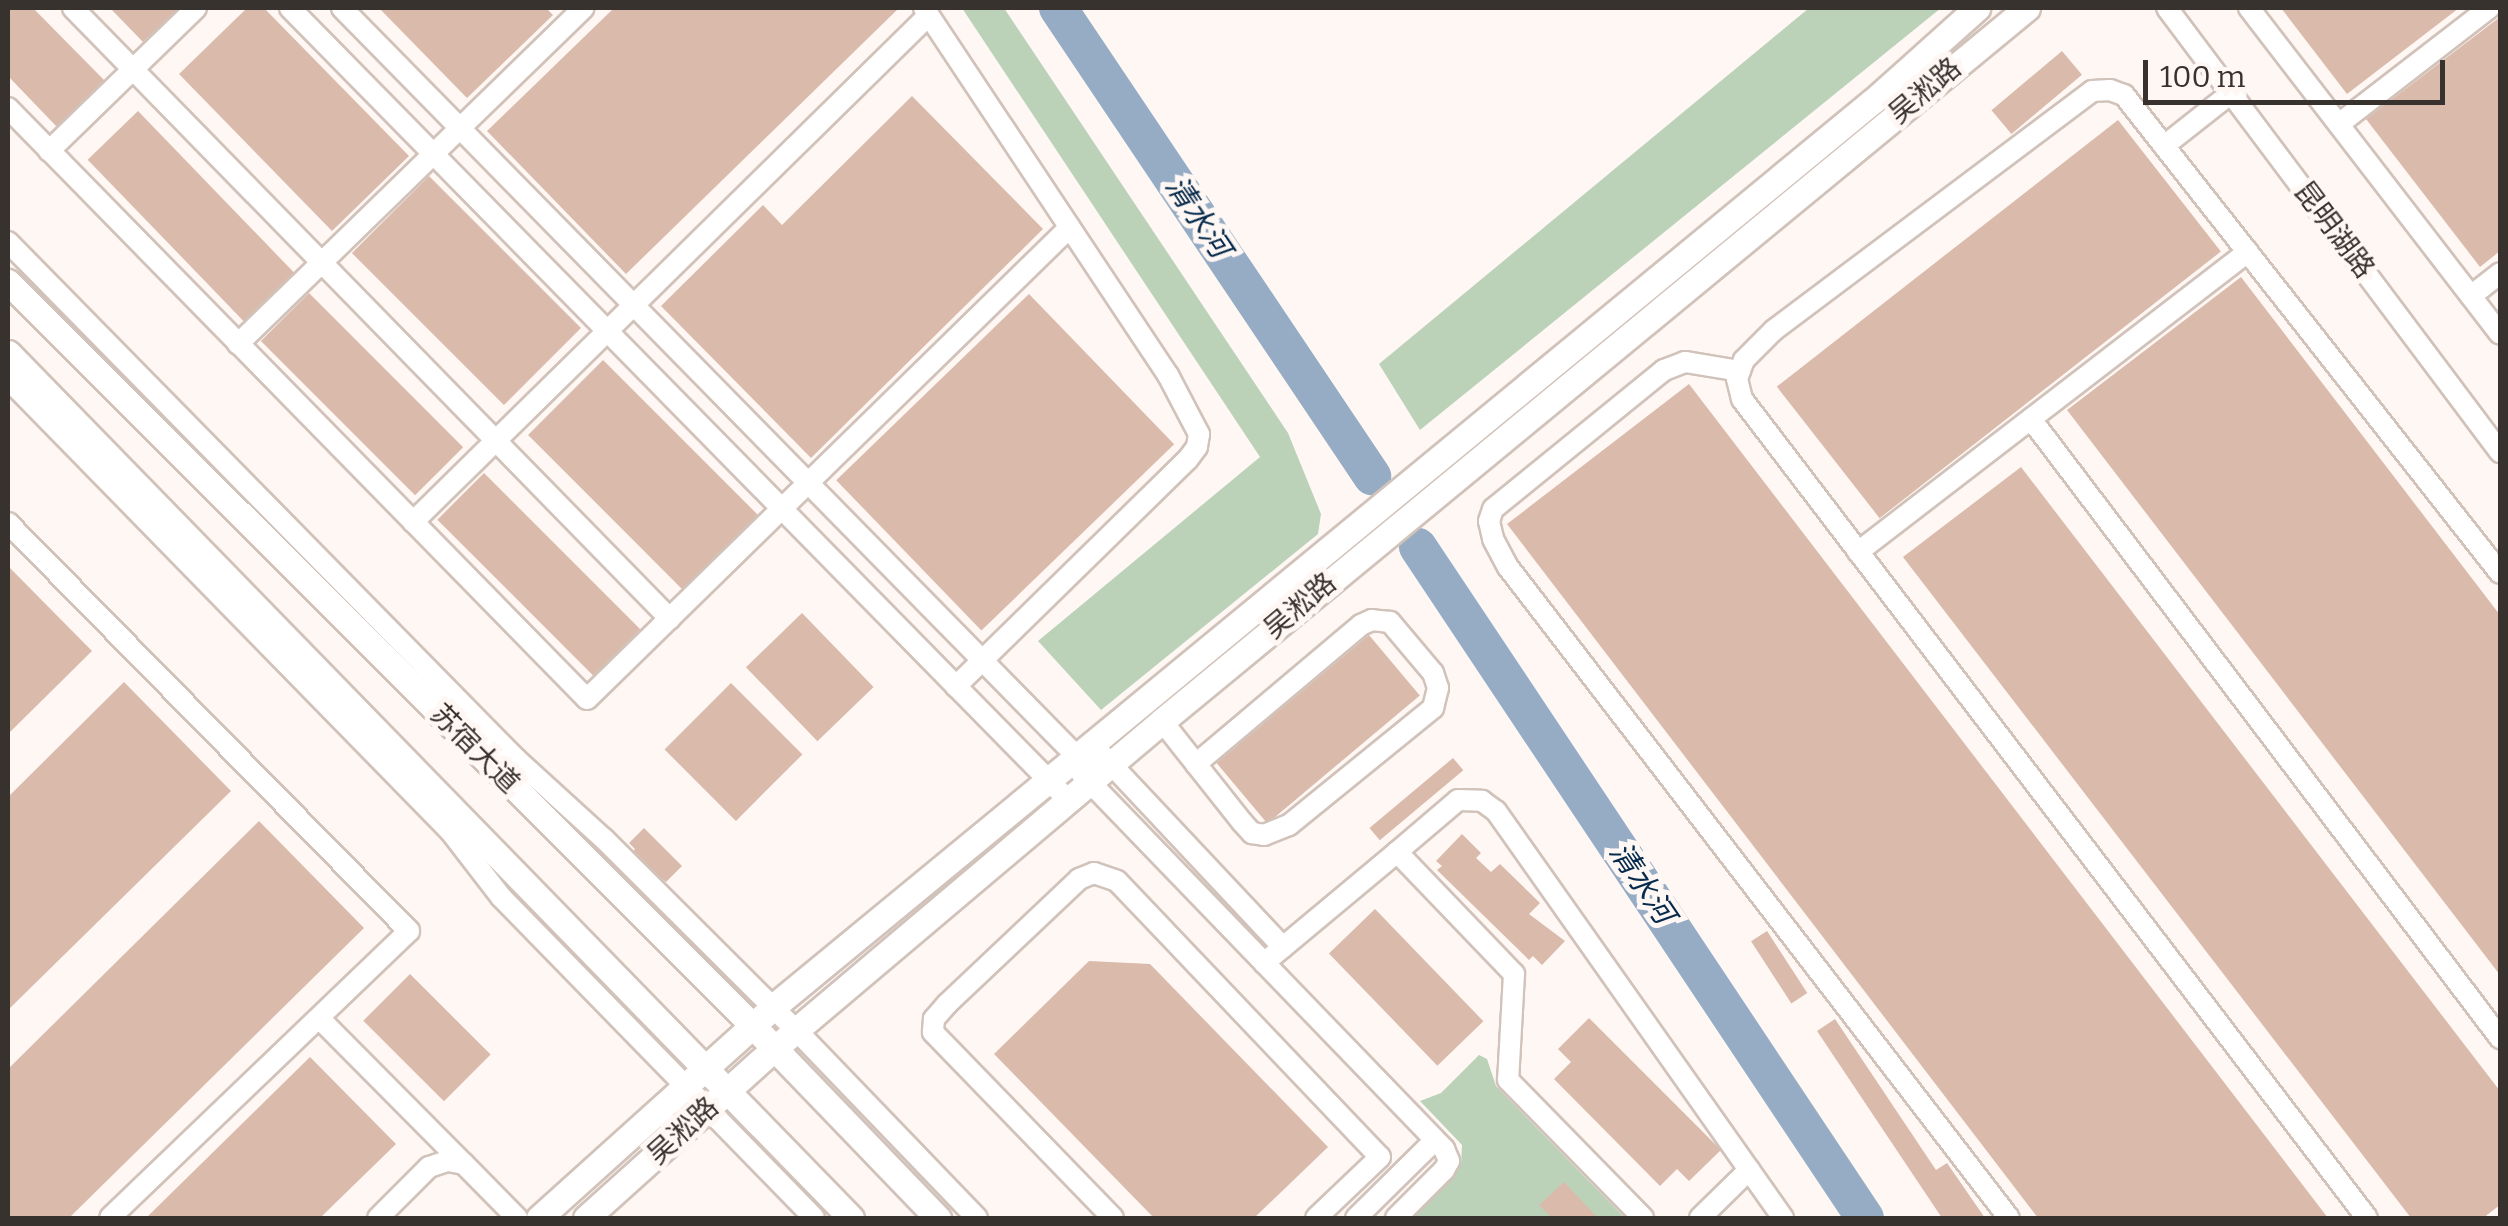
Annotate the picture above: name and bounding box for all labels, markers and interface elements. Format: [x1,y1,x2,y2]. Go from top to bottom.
scale bar [2148,40,2450,102]
street label: 吴淞路 [1882,51,1968,131]
text: 100 m [2160,59,2245,95]
water label: 清水河 [1158,170,1238,264]
street label: 昆明湖路 [2287,175,2381,285]
street label: 吴淞路 [1257,566,1343,646]
street label: 苏宿大道 [424,698,526,800]
water label: 清水河 [1602,836,1682,930]
street label: 吴淞路 [641,1090,725,1172]

